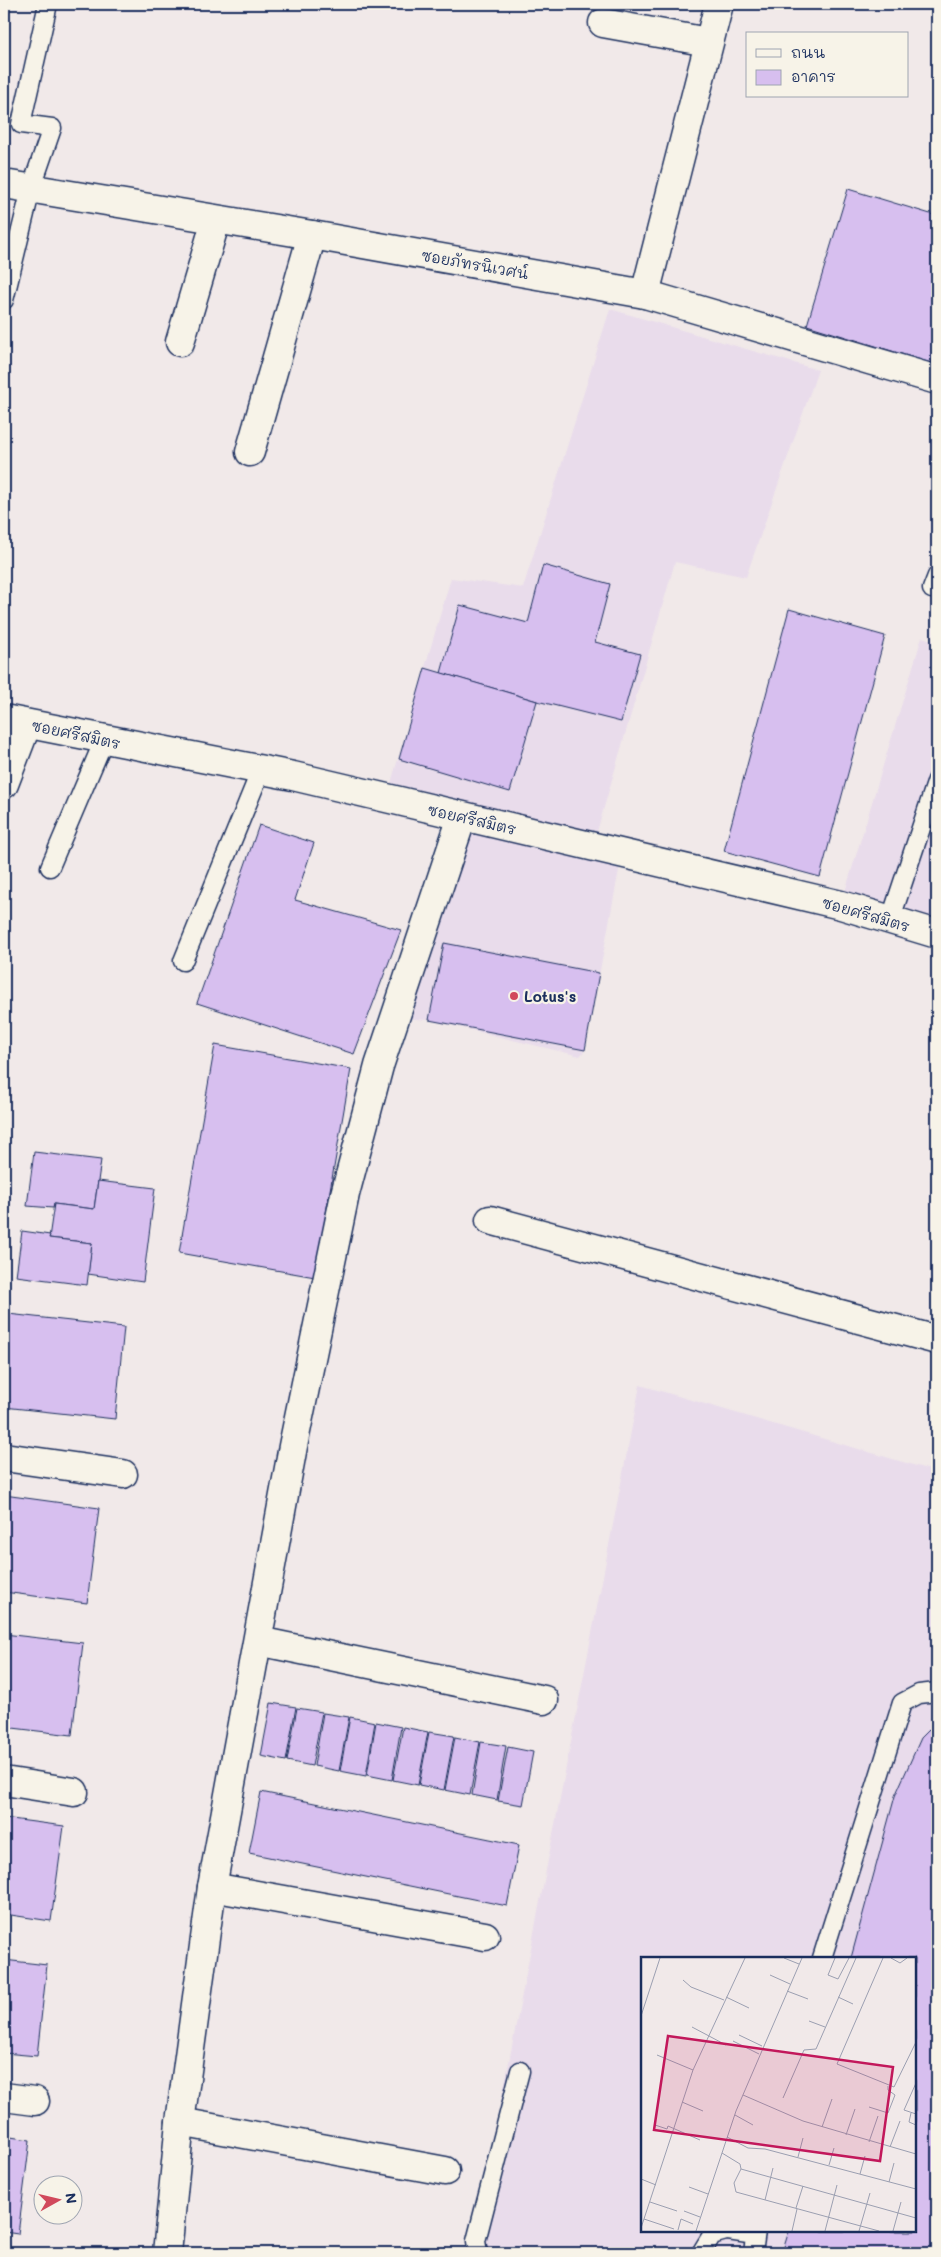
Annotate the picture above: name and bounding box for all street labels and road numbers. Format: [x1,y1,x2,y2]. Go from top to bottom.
street label: ซอยภัทรนิเวศน์ [420,244,530,283]
street label: ซอยศรีสมิตร [30,715,122,753]
street label: ซอยศรีสมิตร [426,799,518,839]
street label: ซอยศรีสมิตร [820,892,912,936]

